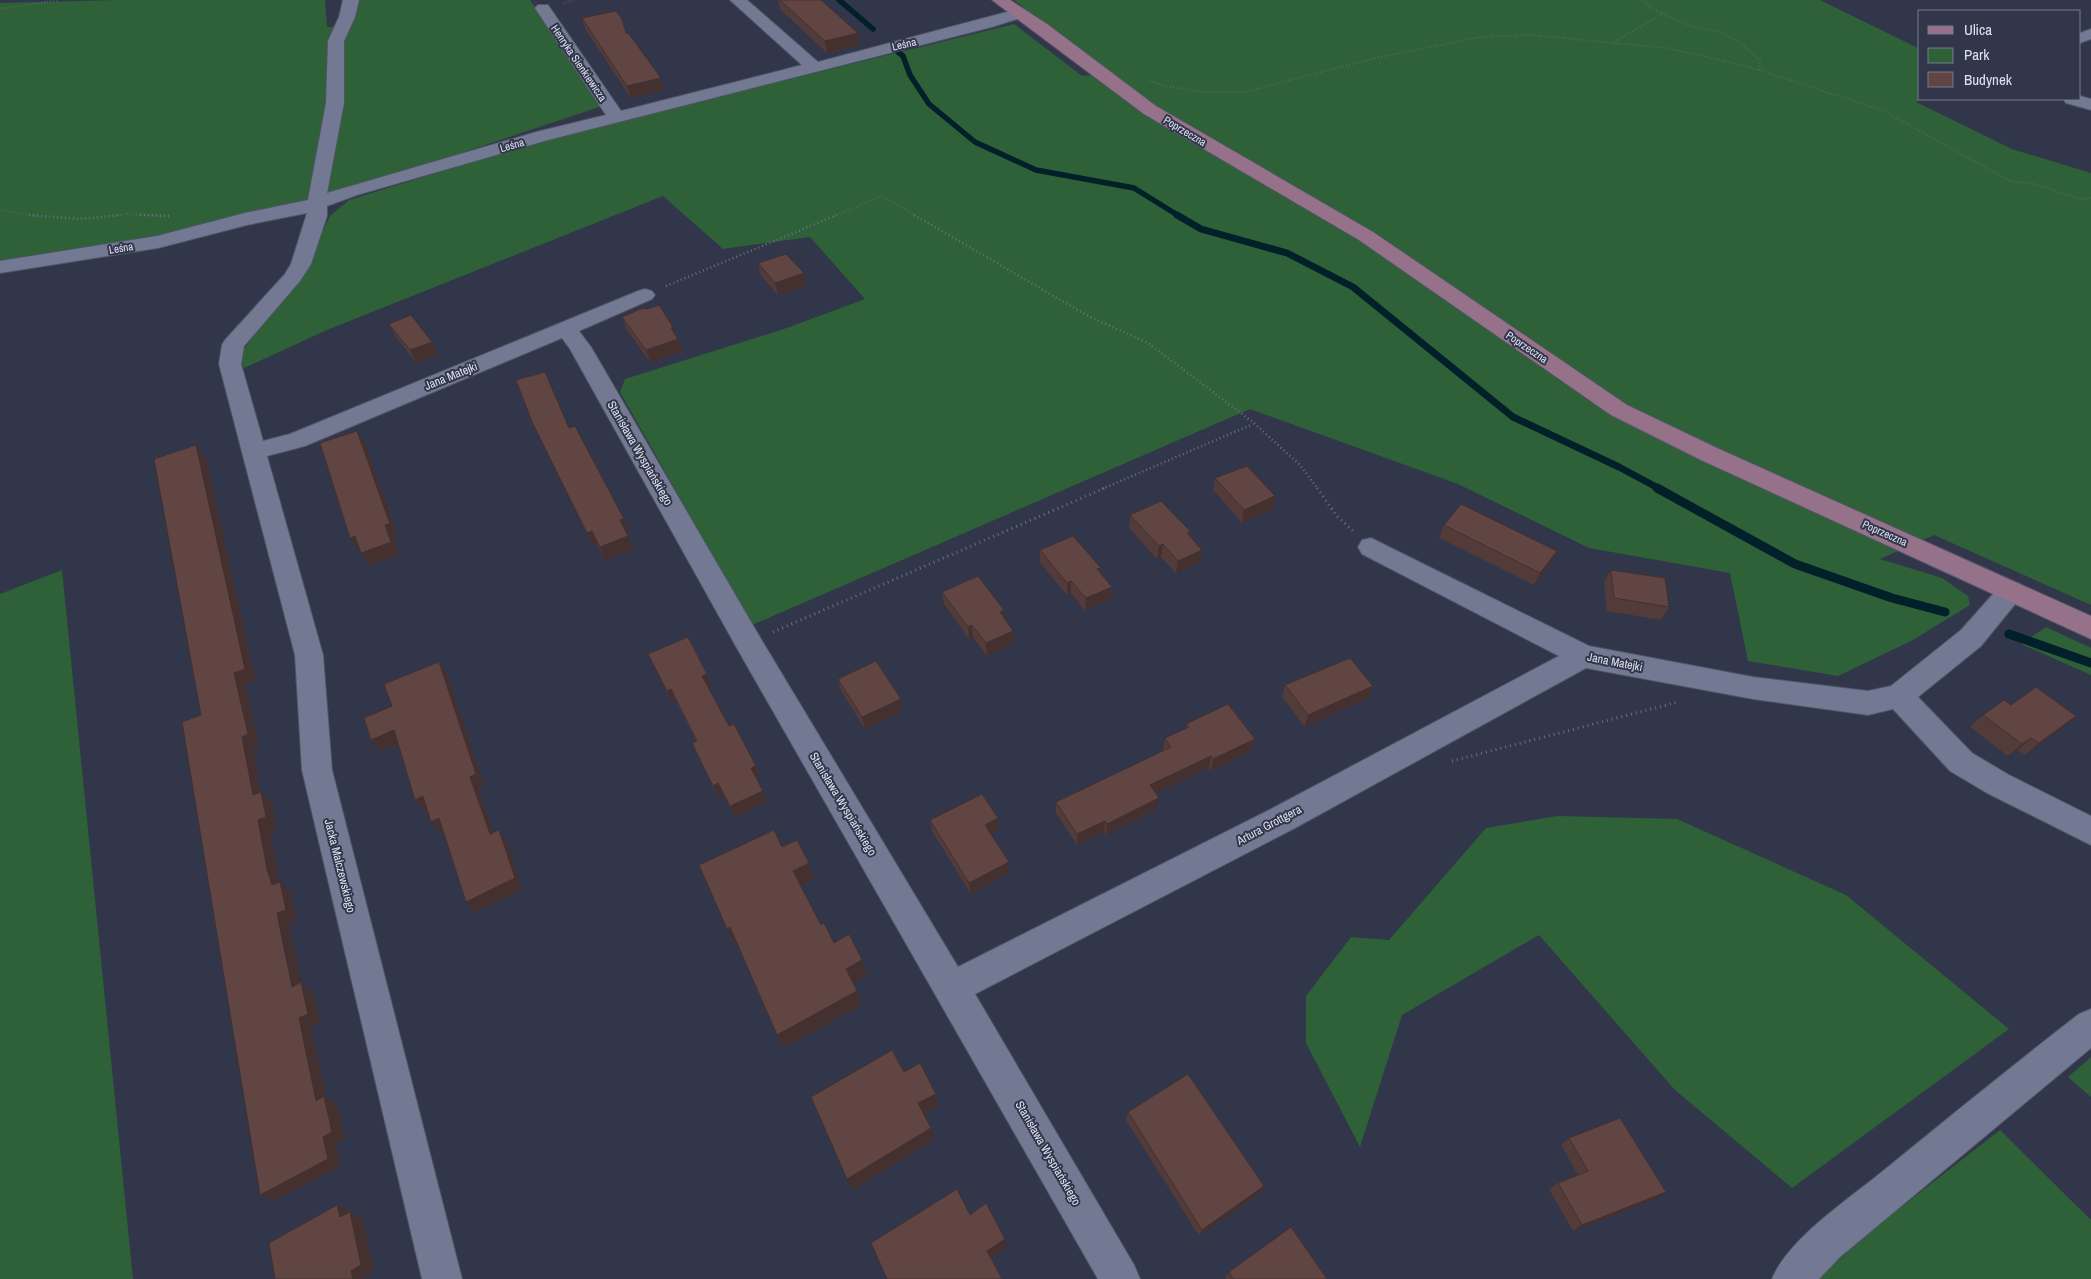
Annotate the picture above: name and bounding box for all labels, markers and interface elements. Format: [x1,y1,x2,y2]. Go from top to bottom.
legend [1918,10,2081,100]
text: Ulica [1964,19,1992,40]
street label: Henryka Sienkiewicza [548,22,610,104]
street label: Leśna [890,34,918,54]
text: Park [1964,44,1990,65]
text: Budynek [1964,69,2013,90]
street label: Poprzeczna [1161,113,1209,149]
street label: Leśna [498,135,526,155]
street label: Leśna [108,239,134,257]
street label: Poprzeczna [1503,328,1551,366]
street label: Jana Matejki [422,358,480,394]
street label: Stanisława Wyspiańskiego [604,398,676,508]
street label: Poprzeczna [1860,517,1910,549]
street label: Jana Matejki [1586,649,1644,675]
street label: Stanisława Wyspiańskiego [806,749,880,859]
street label: Artura Grottgera [1233,801,1305,849]
street label: Jacka Malczewskiego [321,818,359,914]
street label: Stanisława Wyspiańskiego [1012,1098,1084,1208]

